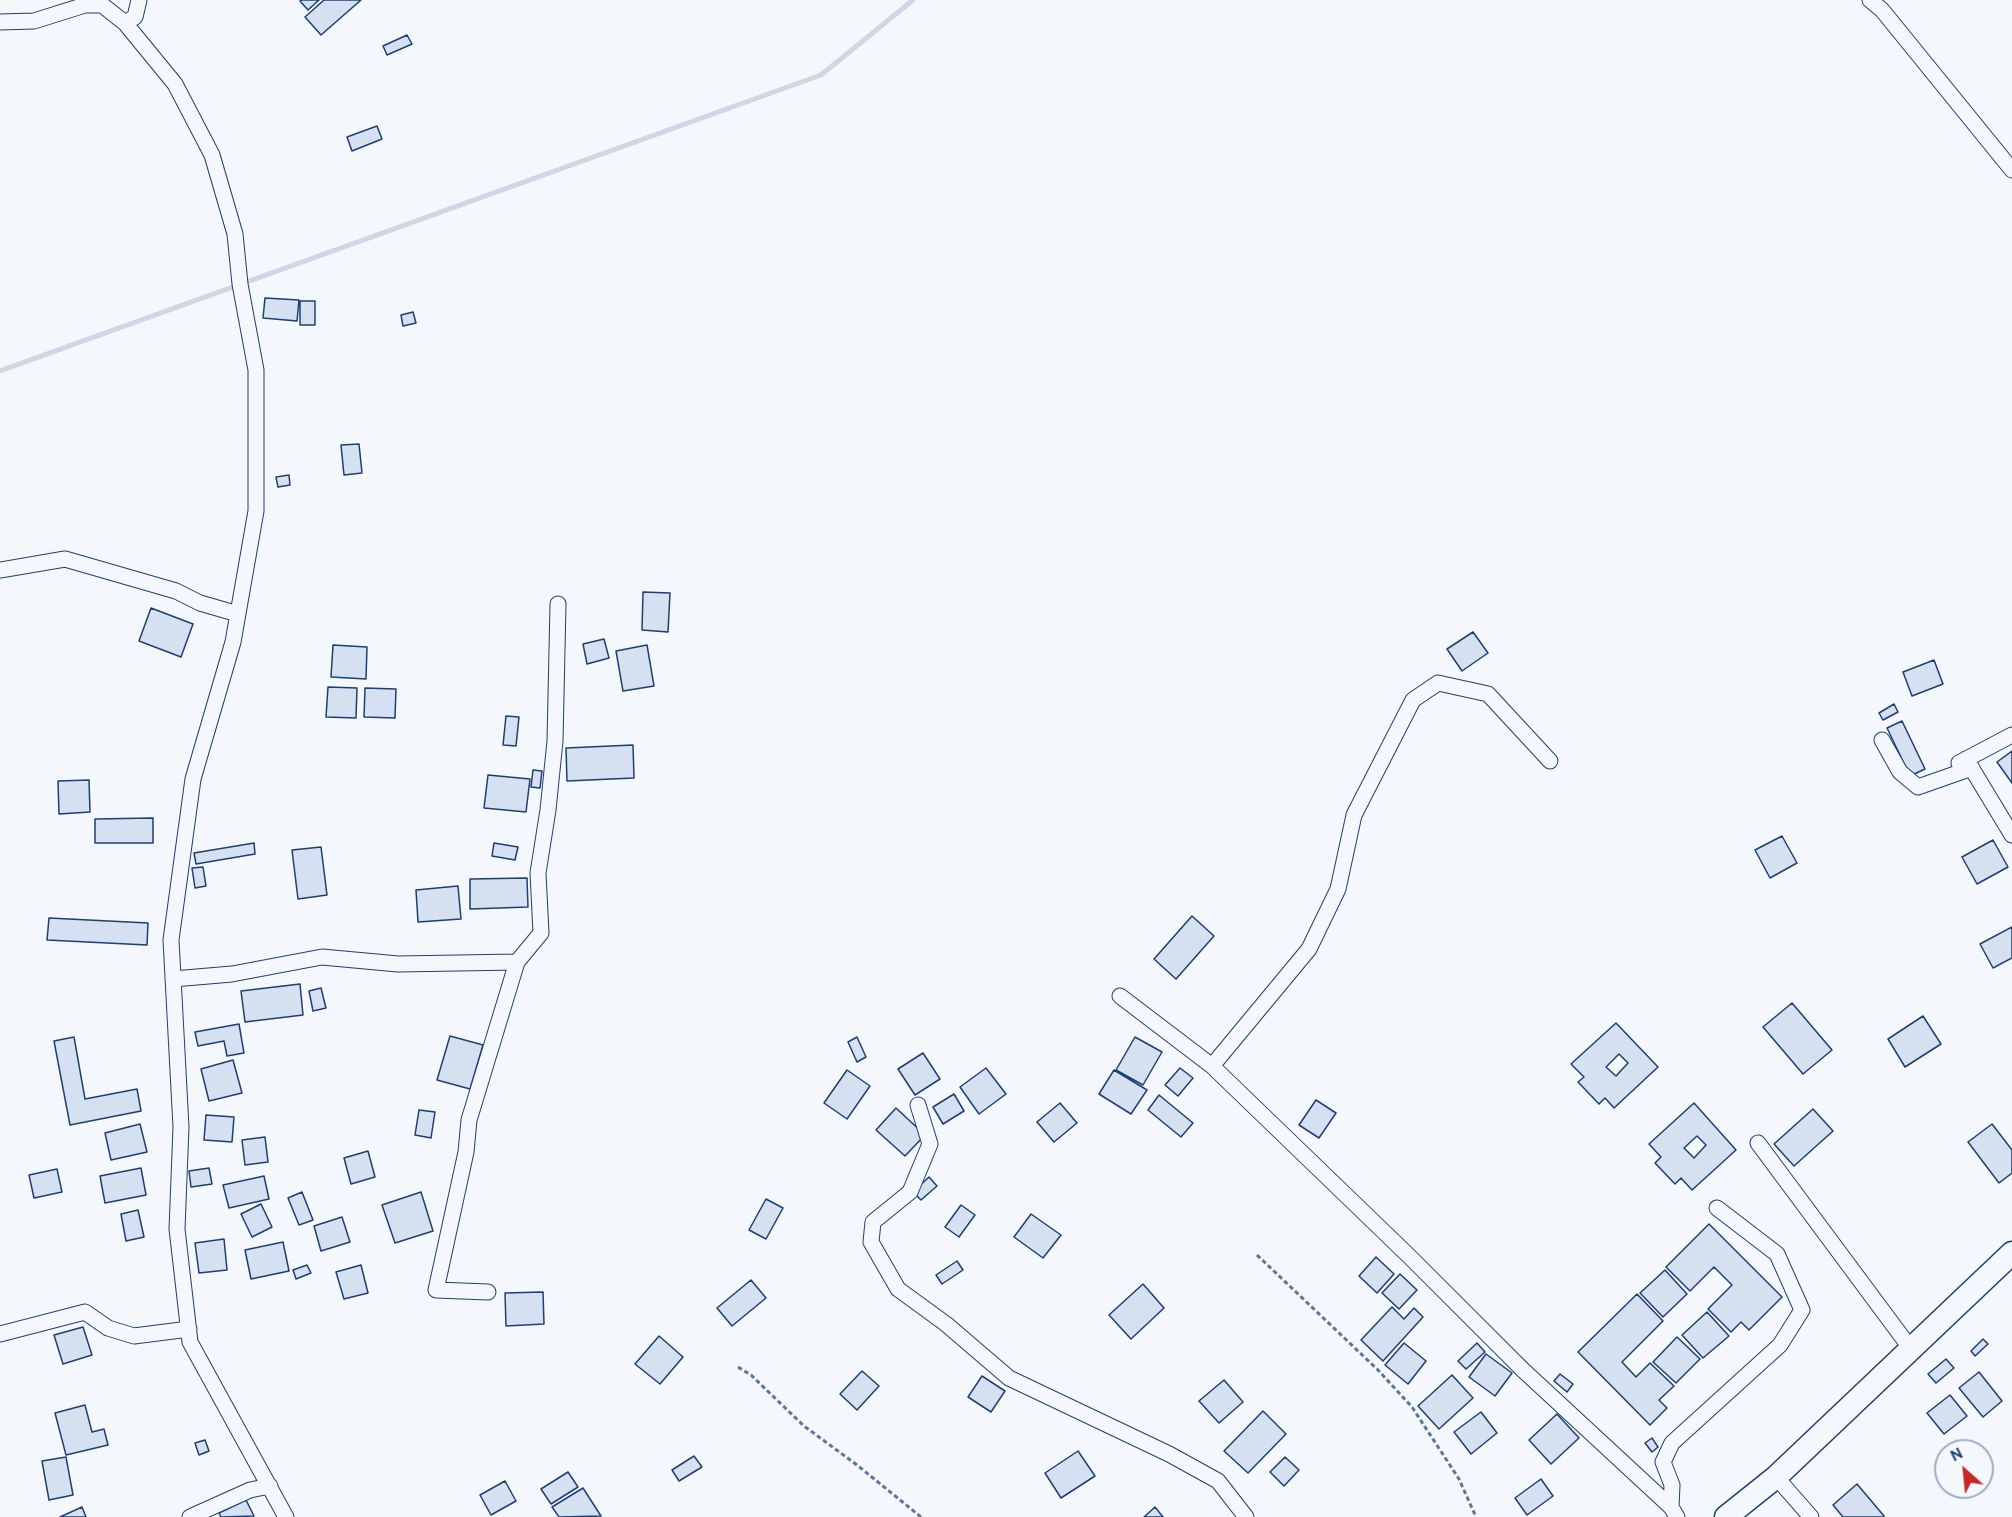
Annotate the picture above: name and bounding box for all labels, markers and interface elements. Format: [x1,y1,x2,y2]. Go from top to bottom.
north arrow [1934,1439,1994,1499]
text: N [1947,1443,1966,1465]

